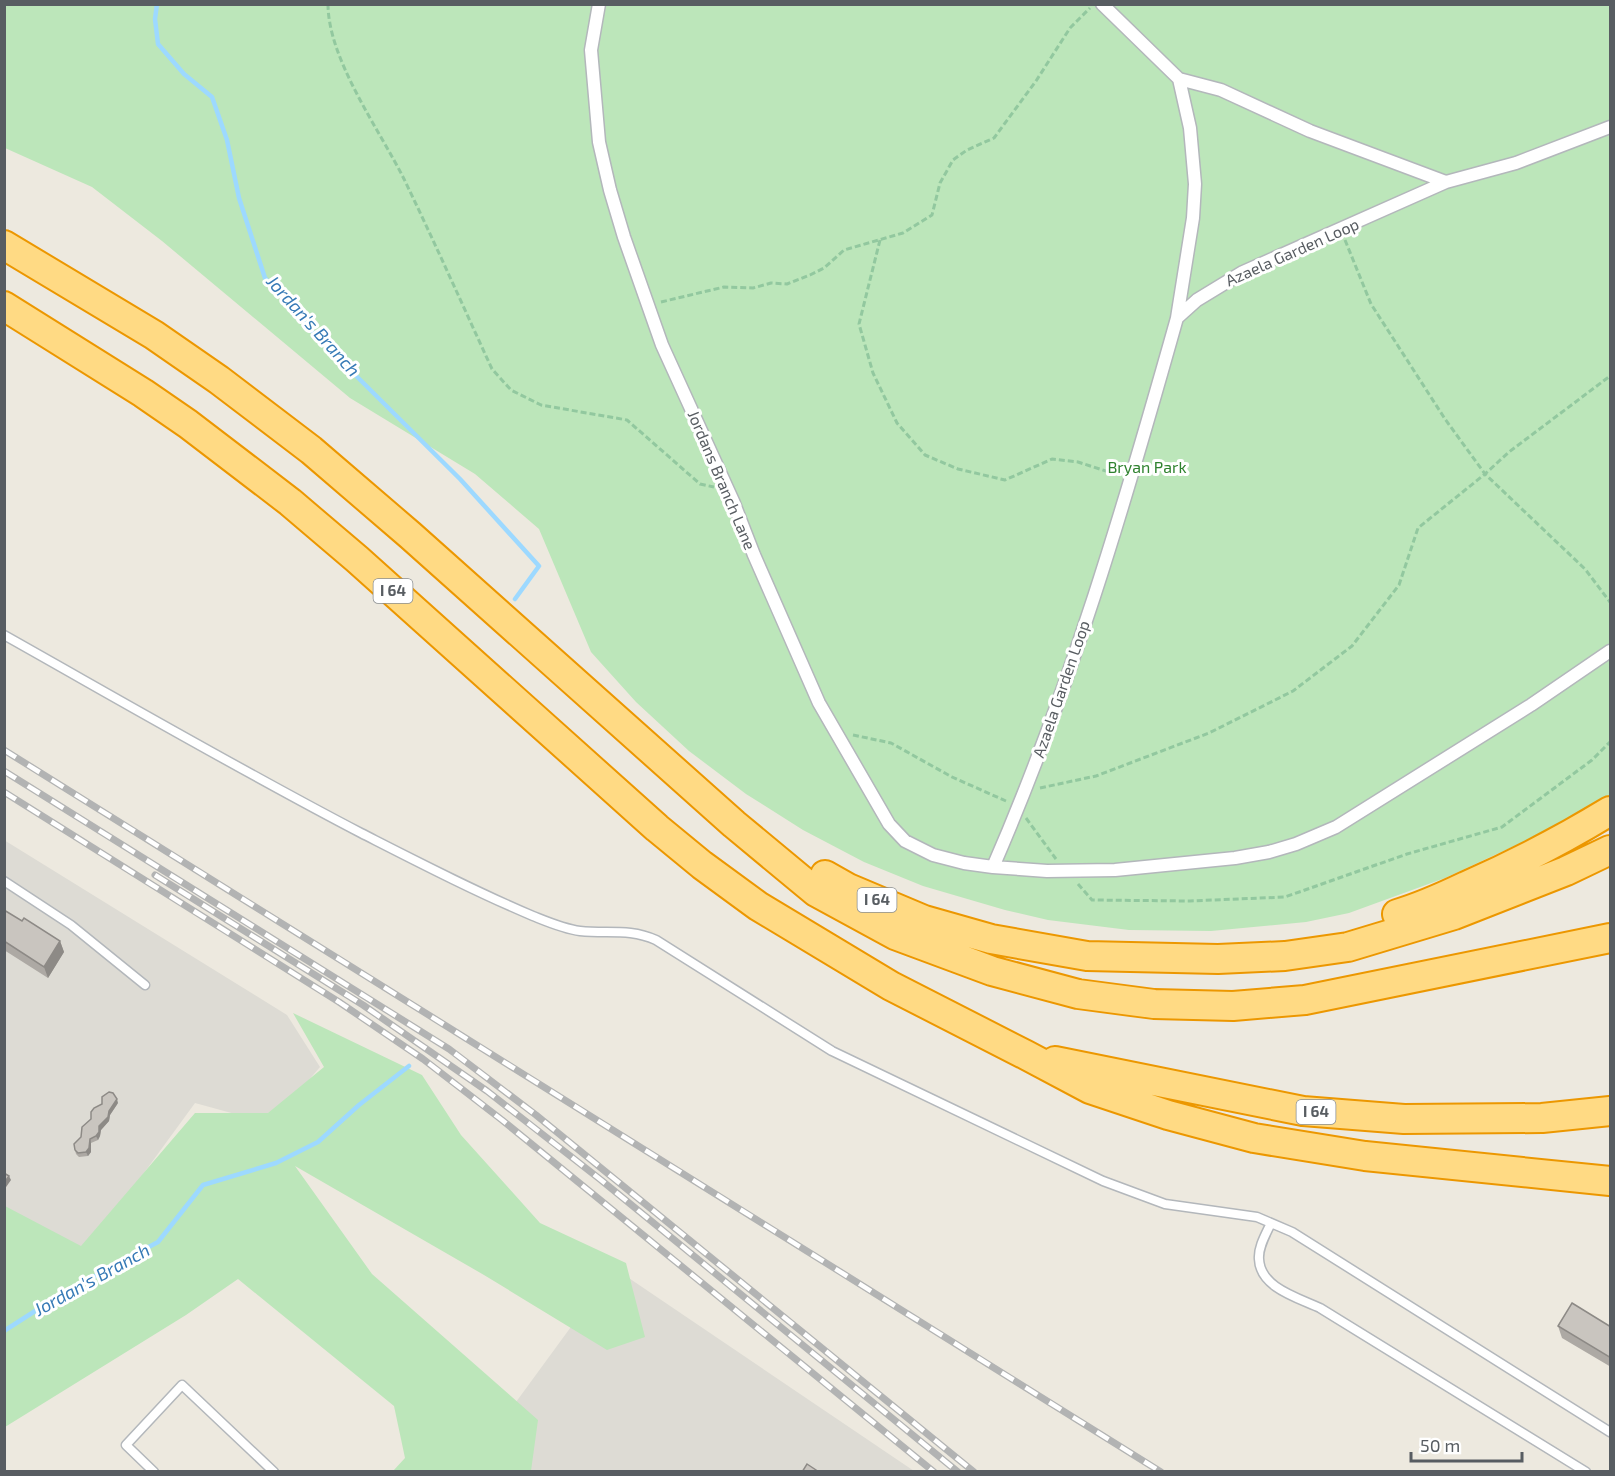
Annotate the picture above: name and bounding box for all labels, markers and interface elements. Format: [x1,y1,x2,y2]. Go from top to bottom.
street label: Azaela Garden Loop [1222,214,1361,289]
water label: Jordan's Branch [262,269,365,381]
street label: Jordans Branch Lane [684,407,760,552]
park label: Bryan Park [1107,457,1187,476]
road number: I 64 [374,579,412,603]
street label: Azaela Garden Loop [1028,618,1093,760]
road number: I 64 [858,888,896,912]
road number: I 64 [1296,1100,1336,1124]
water label: Jordan's Branch [29,1238,153,1320]
scale bar [1411,1425,1522,1463]
text: 50 m [1420,1434,1460,1456]

